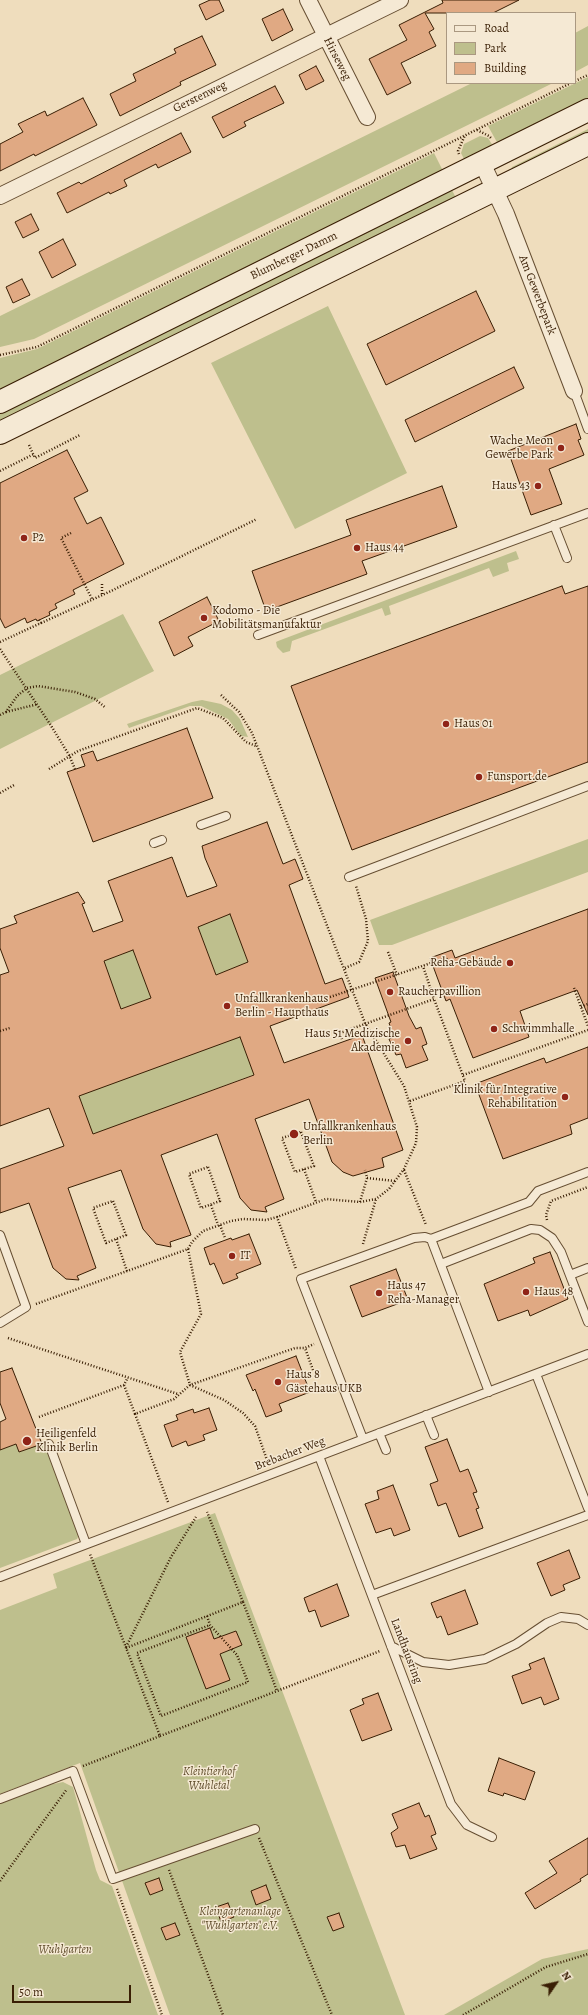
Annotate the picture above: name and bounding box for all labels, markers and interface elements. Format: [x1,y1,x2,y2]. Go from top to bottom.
legend [446,12,576,84]
text: Road [484,20,509,36]
street label: Hirseweg [320,35,354,83]
text: Park [484,40,507,56]
text: Building [484,60,526,76]
street label: Gerstenweg [171,78,229,116]
street label: Blumberger Damm [248,229,340,283]
street label: Am Gewerbepark [515,253,559,337]
place label: Wache Meon Gewerbe Park [485,434,553,462]
marker: Wache Meon Gewerbe Park [556,443,566,453]
place label: Haus 43 [491,479,530,493]
marker: Haus 43 [533,481,543,491]
place label: P2 [32,531,44,545]
marker: P2 [19,533,29,543]
place label: Haus 44 [365,541,404,555]
marker: Haus 44 [352,543,362,553]
place label: Kodomo - Die Mobilitätsmanufaktur [212,604,321,632]
marker: Kodomo - Die Mobilitätsmanufaktur [199,613,209,623]
place label: Haus 01 [454,717,493,731]
marker: Haus 01 [441,719,451,729]
place label: Funsport.de [487,770,547,784]
marker: Funsport.de [474,772,484,782]
place label: Reha-Gebäude [430,956,502,970]
marker: Reha-Gebäude [505,958,515,968]
place label: Raucherpavillion [398,985,481,999]
marker: Raucherpavillion [385,987,395,997]
place label: Unfallkrankenhaus Berlin - Haupthaus [235,992,329,1020]
marker: Unfallkrankenhaus Berlin - Haupthaus [222,1001,232,1011]
place label: Schwimmhalle [502,1022,574,1036]
marker: Schwimmhalle [489,1024,499,1034]
place label: Haus 51 Medizische Akademie [305,1027,400,1055]
marker: Haus 51 Medizische Akademie [403,1036,413,1046]
place label: Klinik für Integrative Rehabilitation [453,1083,557,1111]
marker: Klinik für Integrative Rehabilitation [560,1092,570,1102]
place label: Unfallkrankenhaus Berlin [303,1120,396,1148]
marker: Unfallkrankenhaus Berlin [288,1128,300,1140]
place label: IT [240,1249,251,1263]
marker: IT [227,1251,237,1261]
place label: Haus 47 Reha-Manager [387,1279,459,1307]
place label: Haus 48 [534,1285,573,1299]
marker: Haus 48 [521,1287,531,1297]
marker: Haus 47 Reha-Manager [374,1288,384,1298]
place label: Haus 8 Gästehaus UKB [286,1368,362,1396]
marker: Haus 8 Gästehaus UKB [273,1377,283,1387]
place label: Heiligenfeld Klinik Berlin [36,1427,98,1455]
street label: Brebacher Weg [253,1434,327,1474]
marker: Heiligenfeld Klinik Berlin [21,1435,33,1447]
street label: Landhausring [387,1616,425,1686]
park label: Kleintierhof Wuhletal [183,1765,235,1793]
park label: Kleingartenanlage "Wuhlgarten" e.V. [199,1905,281,1933]
park label: Wuhlgarten [38,1943,92,1957]
north arrow [536,1963,576,2003]
text: N [558,1968,575,1984]
scale bar [14,1977,133,2003]
text: 50 m [19,1984,43,2000]

